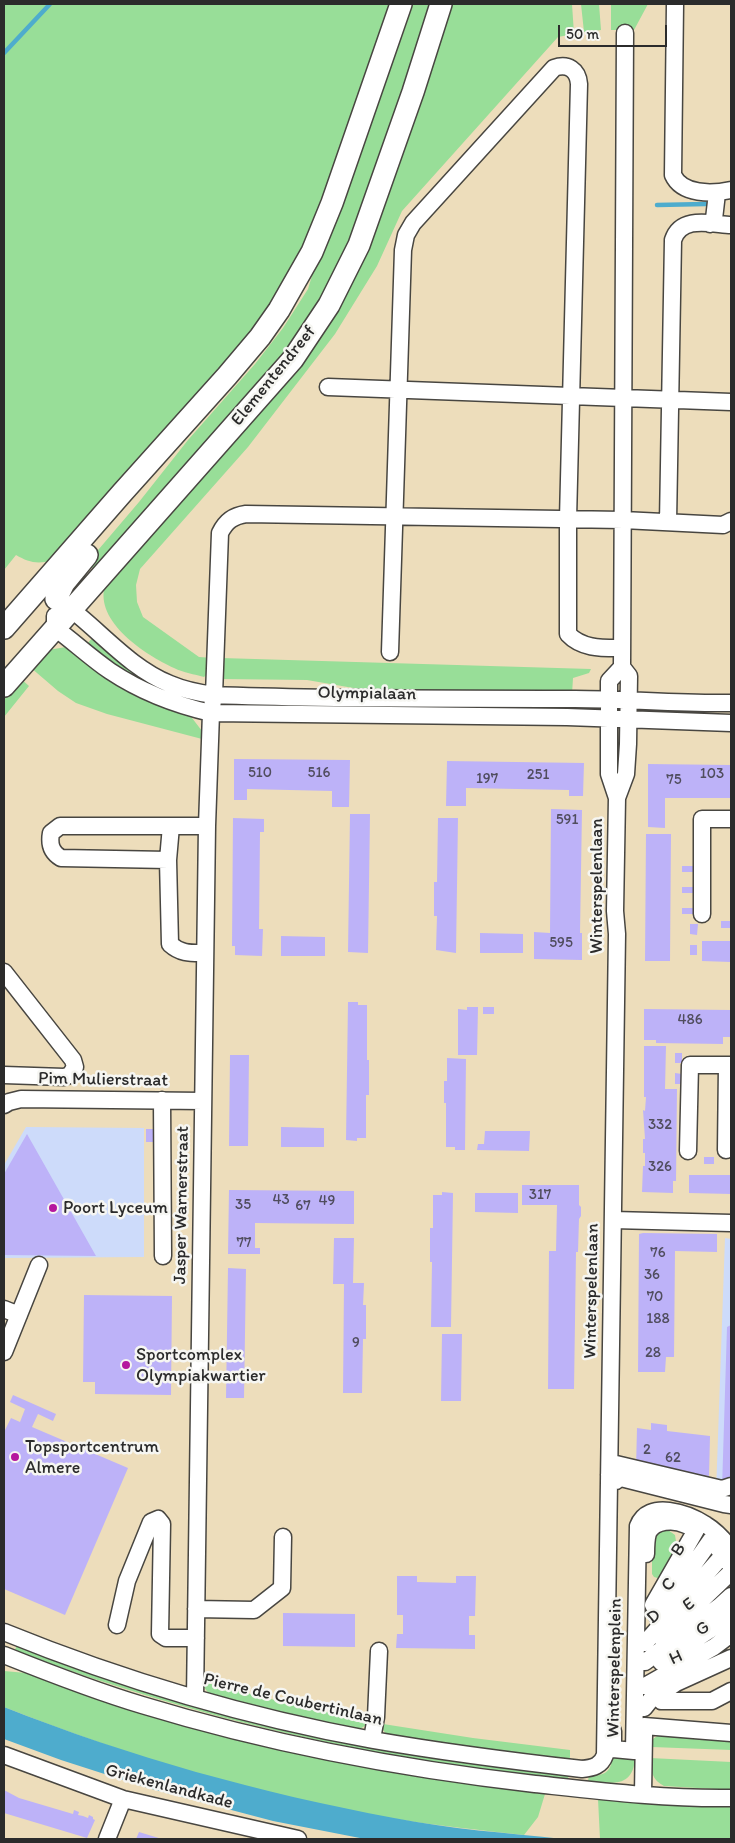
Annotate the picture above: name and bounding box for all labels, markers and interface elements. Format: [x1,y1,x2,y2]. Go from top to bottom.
scale bar [560,15,669,47]
text: 50 m [566,25,599,43]
street label: Elementendreef [227,322,321,430]
street label: Olympialaan [317,682,417,706]
house number: 510 [248,764,272,782]
house number: 516 [308,764,330,782]
house number: 103 [700,765,724,783]
house number: 251 [527,766,549,784]
house number: 197 [476,770,498,788]
house number: 75 [666,771,682,789]
house number: 591 [556,811,578,829]
street label: Winterspelenlaan [586,818,608,954]
house number: 595 [549,934,573,952]
house number: 486 [677,1011,703,1029]
street label: Pim Mulierstraat [38,1068,168,1092]
house number: 332 [648,1116,672,1134]
street label: Jasper Warnerstraat [170,1126,194,1284]
house number: 326 [648,1158,672,1176]
house number: 317 [529,1186,551,1204]
house number: 43 [272,1191,290,1209]
house number: 49 [319,1192,335,1210]
house number: 35 [235,1196,251,1214]
place label: Poort Lyceum [63,1197,168,1219]
house number: 67 [295,1197,311,1215]
marker: Poort Lyceum [47,1202,59,1214]
street label: Winterspelenlaan [580,1223,604,1359]
house number: 77 [237,1234,251,1252]
house number: 76 [650,1244,666,1262]
house number: 36 [644,1266,660,1284]
house number: 70 [647,1288,663,1306]
house number: 188 [646,1310,670,1328]
house number: 9 [352,1334,360,1352]
place label: Sportcomplex Olympiakwartier [136,1344,266,1386]
house number: 28 [645,1344,661,1362]
marker: Sportcomplex Olympiakwartier [120,1359,132,1371]
place label: Topsportcentrum Almere [25,1436,159,1478]
house number: 2 [643,1441,651,1459]
house number: 62 [665,1449,681,1467]
marker: Topsportcentrum Almere [9,1451,21,1463]
street label: B [667,1539,691,1561]
street label: C [657,1574,681,1596]
street label: E [679,1593,699,1617]
street label: Winterspelenplein [603,1598,627,1738]
street label: D [643,1605,665,1629]
street label: G [692,1617,714,1641]
street label: H [666,1646,686,1670]
street label: Pierre de Coubertinlaan [201,1669,385,1731]
street label: Griekenlandkade [103,1760,235,1814]

